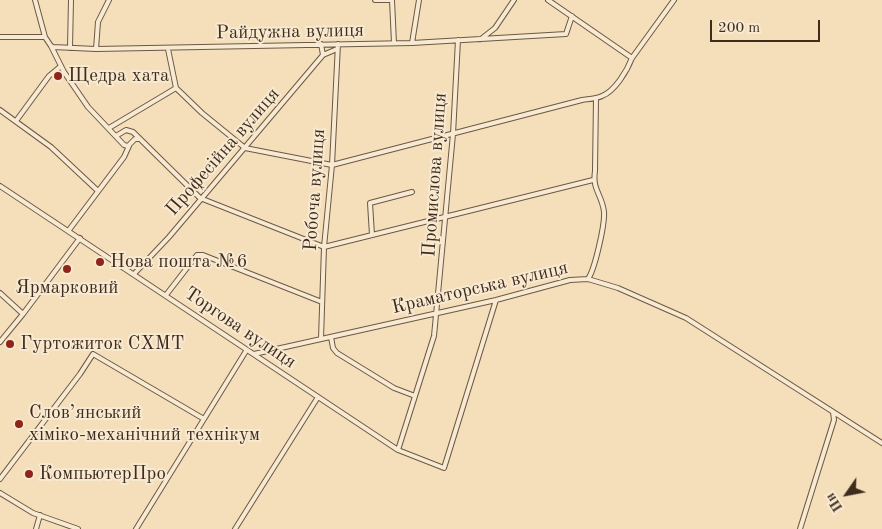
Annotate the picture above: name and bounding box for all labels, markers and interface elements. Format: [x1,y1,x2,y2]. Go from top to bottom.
scale bar [712,10,822,42]
street label: Райдужна вулиця [216,19,364,45]
text: 200 m [718,21,760,36]
place label: Щедра хата [68,65,169,87]
marker: Щедра хата [52,70,64,82]
street label: Професійна вулиця [161,83,285,221]
street label: Промислова вулиця [418,92,452,258]
street label: Робоча вулиця [299,128,331,252]
place label: Нова пошта №6 [110,251,248,273]
marker: Нова пошта №6 [94,256,106,268]
street label: Краматорська вулиця [390,257,570,319]
marker: Ярмарковий [61,263,73,275]
place label: Ярмарковий [16,277,118,299]
street label: Торгова вулиця [180,282,300,374]
place label: Гуртожиток СХМТ [20,333,184,355]
marker: Гуртожиток СХМТ [4,338,16,350]
place label: Слов’янський хіміко-механічний технікум [29,402,260,446]
marker: Слов’янський хіміко-механічний технікум [13,418,25,430]
place label: КомпьютерПро [39,463,166,485]
marker: КомпьютерПро [23,468,35,480]
north arrow [822,469,872,519]
text: Пн [823,490,846,514]

